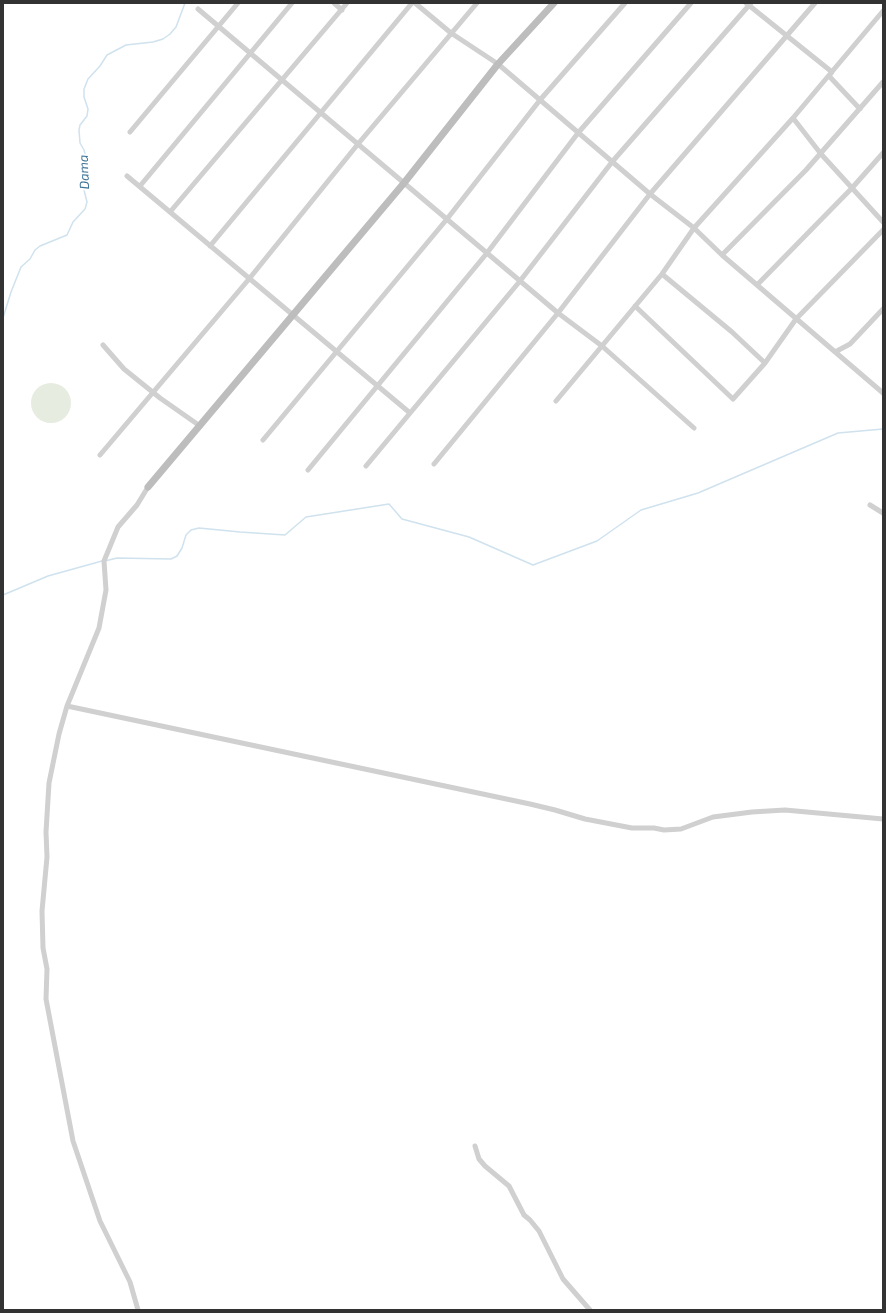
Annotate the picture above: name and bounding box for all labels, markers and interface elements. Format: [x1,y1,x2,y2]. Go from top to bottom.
water label: Dama [76,154,92,190]

